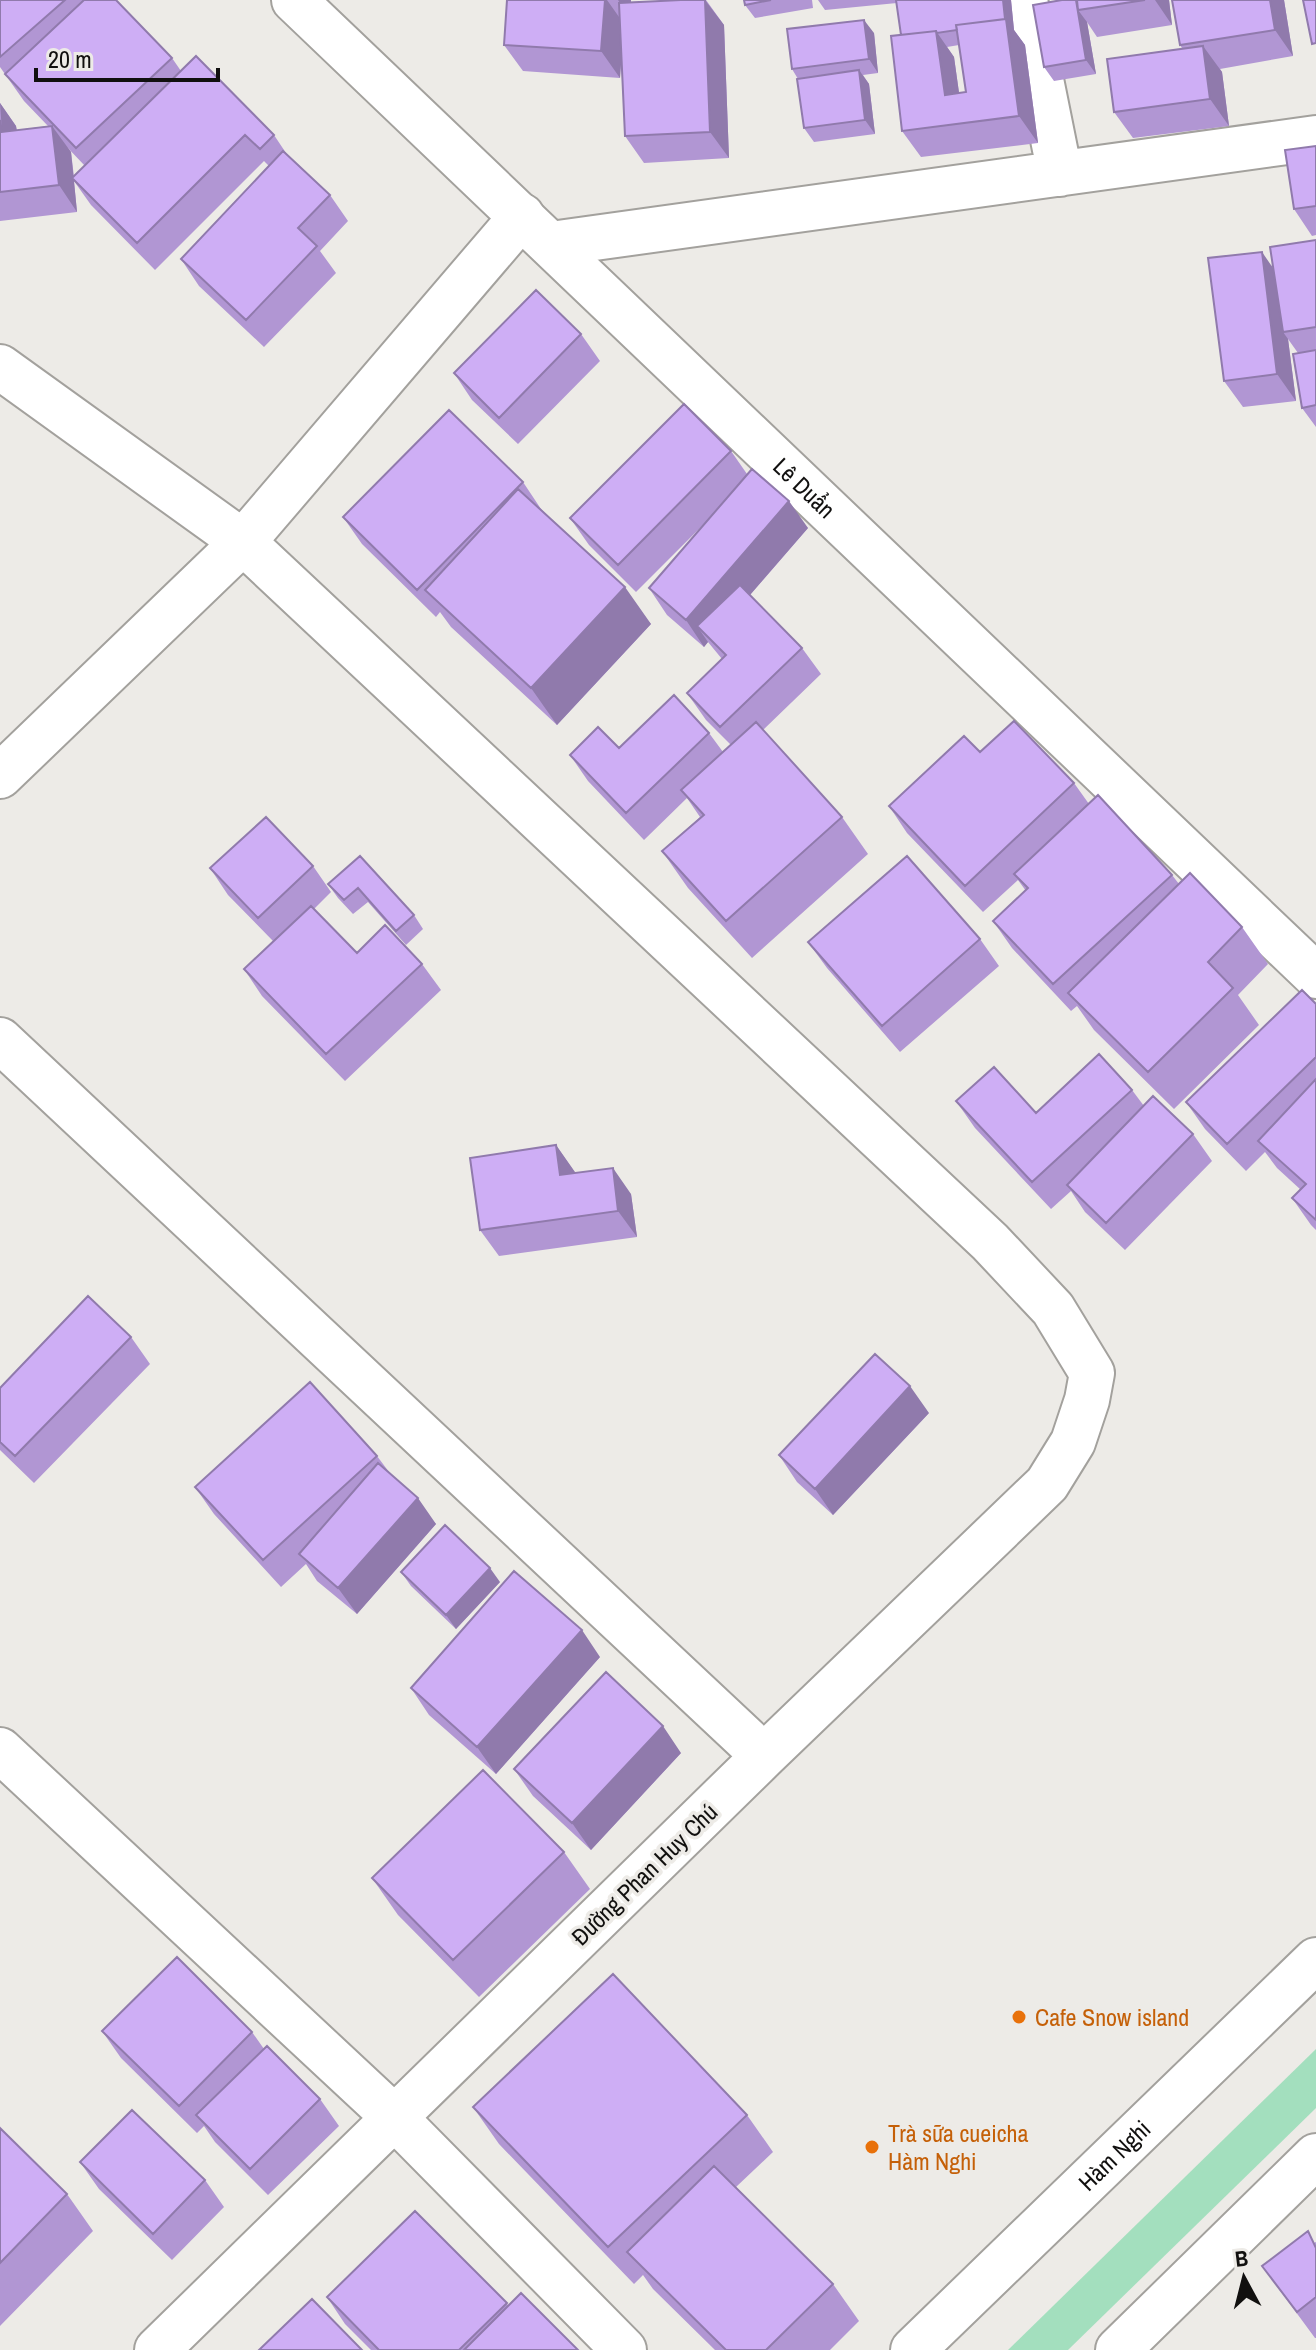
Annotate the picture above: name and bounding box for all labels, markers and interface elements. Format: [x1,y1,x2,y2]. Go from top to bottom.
scale bar [36,32,218,82]
text: 20 m [48,43,92,75]
street label: Lê Duẩn [767,450,843,525]
street label: Đường Phan Huy Chú [564,1796,724,1952]
place label: Cafe Snow island [1035,2001,1189,2033]
marker: Cafe Snow island [1010,2008,1028,2026]
street label: Hàm Nghi [1071,2113,1157,2198]
place label: Trà sữa cueicha Hàm Nghi [888,2117,1028,2177]
marker: Trà sữa cueicha Hàm Nghi [863,2138,881,2156]
north arrow [1204,2238,1284,2318]
text: B [1233,2242,1250,2274]

